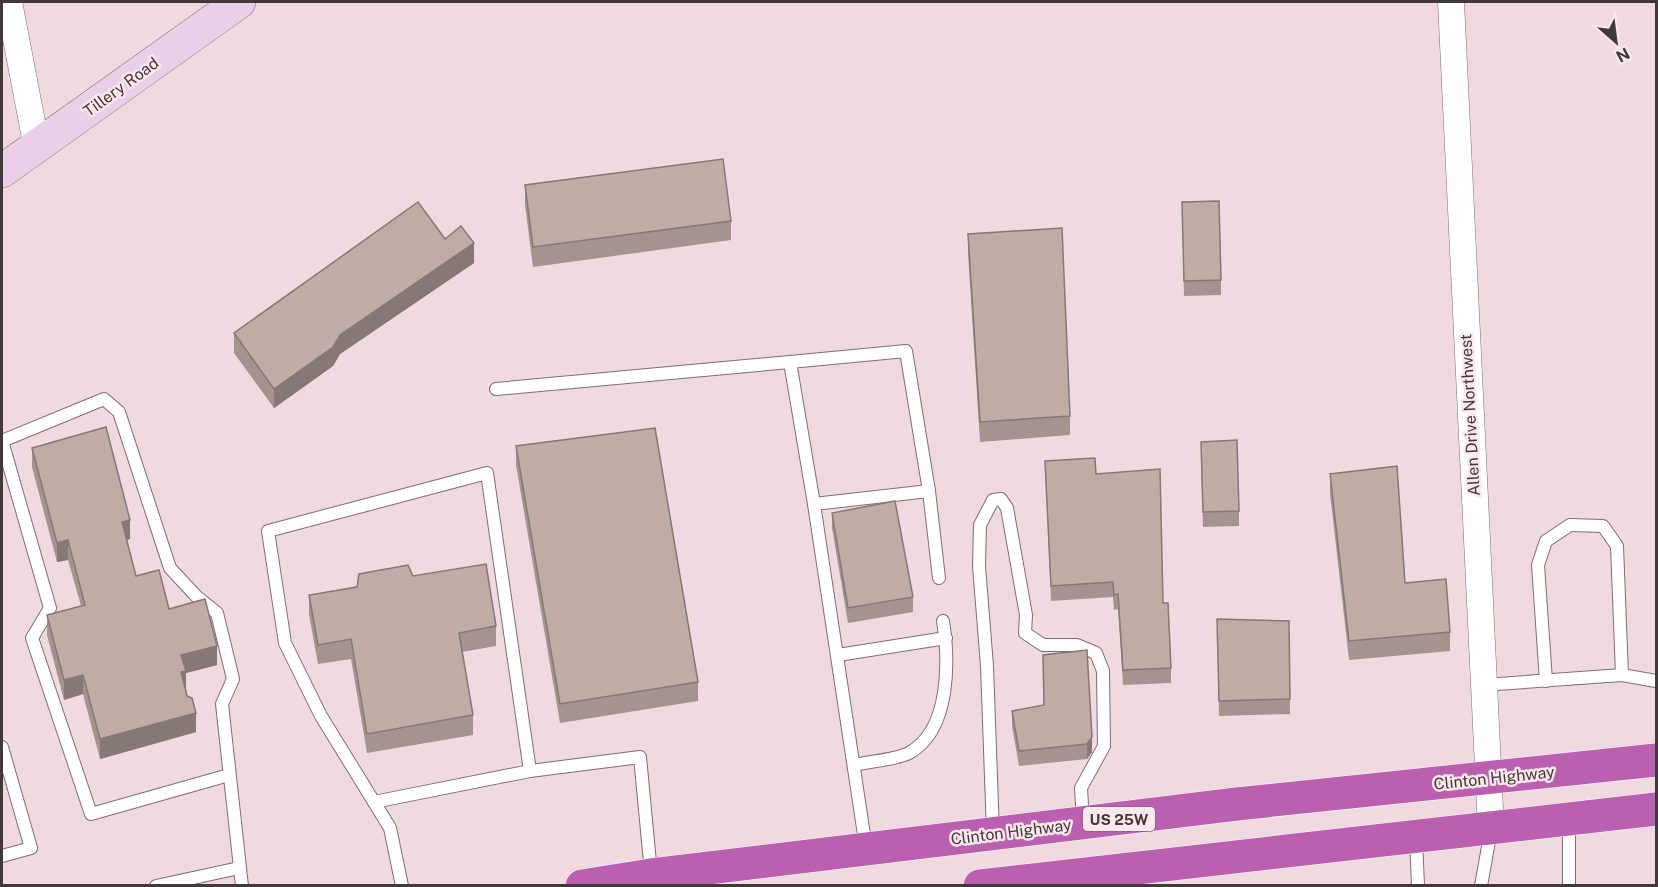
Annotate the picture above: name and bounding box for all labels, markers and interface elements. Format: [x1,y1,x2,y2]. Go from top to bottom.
north arrow [1586,12,1646,72]
text: N [1613,43,1633,66]
street label: Tillery Road [80,53,162,121]
street label: Allen Drive Northwest [1456,333,1484,497]
street label: Clinton Highway [1433,762,1556,794]
road number: US 25W [1083,807,1155,831]
street label: Clinton Highway [950,815,1073,849]

